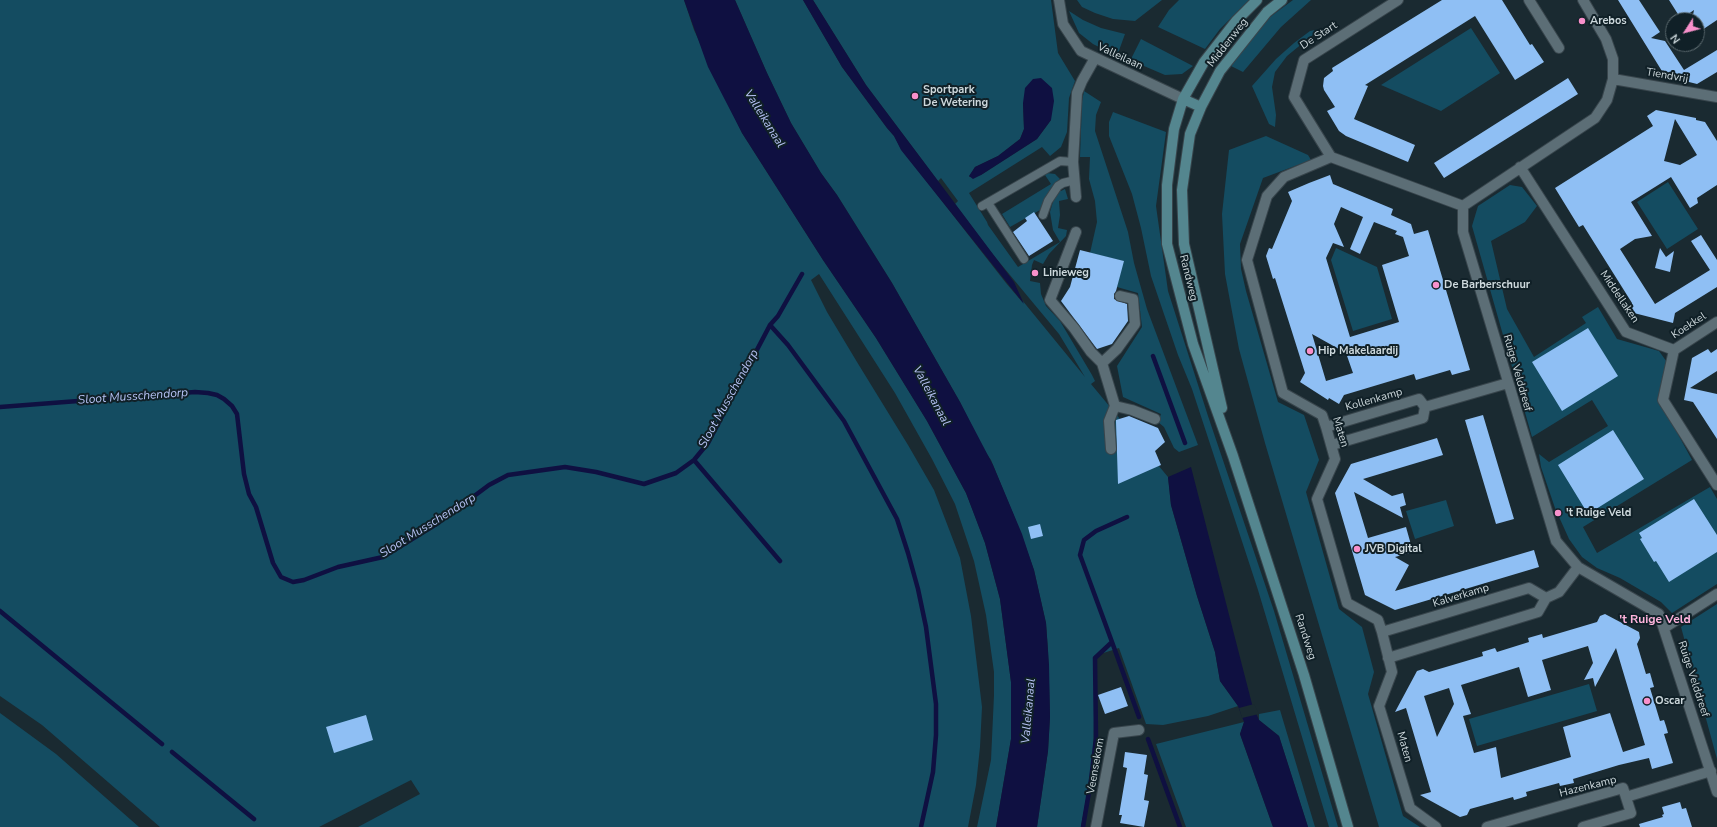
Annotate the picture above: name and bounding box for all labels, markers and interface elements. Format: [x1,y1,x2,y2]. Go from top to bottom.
north arrow [1665,12,1705,52]
place label: Arebos [1590,14,1627,28]
street label: Middenweg [1205,16,1251,70]
marker: Arebos [1577,16,1587,26]
street label: De Start [1298,19,1340,53]
text: N [1667,31,1684,47]
street label: Valleilaan [1095,41,1145,73]
street label: Tiendvrij [1645,66,1689,86]
place label: Sportpark De Wetering [923,83,988,109]
water label: Valleikanaal [741,87,787,151]
marker: Sportpark De Wetering [910,91,920,101]
street label: Randweg [1176,253,1200,303]
place label: Linieweg [1043,266,1089,280]
marker: Linieweg [1030,268,1040,278]
street label: Middellaken [1597,268,1641,326]
place label: De Barberschuur [1444,278,1530,292]
marker: De Barberschuur [1431,280,1441,290]
street label: Koekkel [1669,310,1709,342]
street label: Ruige Velddreef [1500,333,1534,413]
place label: Hip Makelaardij [1318,344,1398,358]
marker: Hip Makelaardij [1305,346,1315,356]
water label: Sloot Musschendorp [696,347,762,451]
water label: Valleikanaal [909,364,953,428]
water label: Sloot Musschendorp [77,386,189,408]
street label: Kollenkamp [1344,386,1404,414]
street label: Maten [1329,415,1351,449]
water label: Sloot Musschendorp [377,491,479,561]
place label: 't Ruige Veld [1566,506,1631,520]
marker: 't Ruige Veld [1553,508,1563,518]
place label: JVB Digital [1365,542,1422,556]
marker: JVB Digital [1352,544,1362,554]
street label: Kalverkamp [1431,581,1491,611]
street label: Randweg [1291,612,1319,662]
district label: 't Ruige Veld [1619,613,1691,627]
street label: Ruige Velddreef [1674,639,1712,719]
water label: Valleikanaal [1019,678,1039,744]
place label: Oscar [1655,694,1684,708]
marker: Oscar [1642,696,1652,706]
street label: Maten [1393,730,1415,764]
street label: Veensekom [1085,737,1107,795]
street label: Hazenkamp [1558,774,1618,800]

